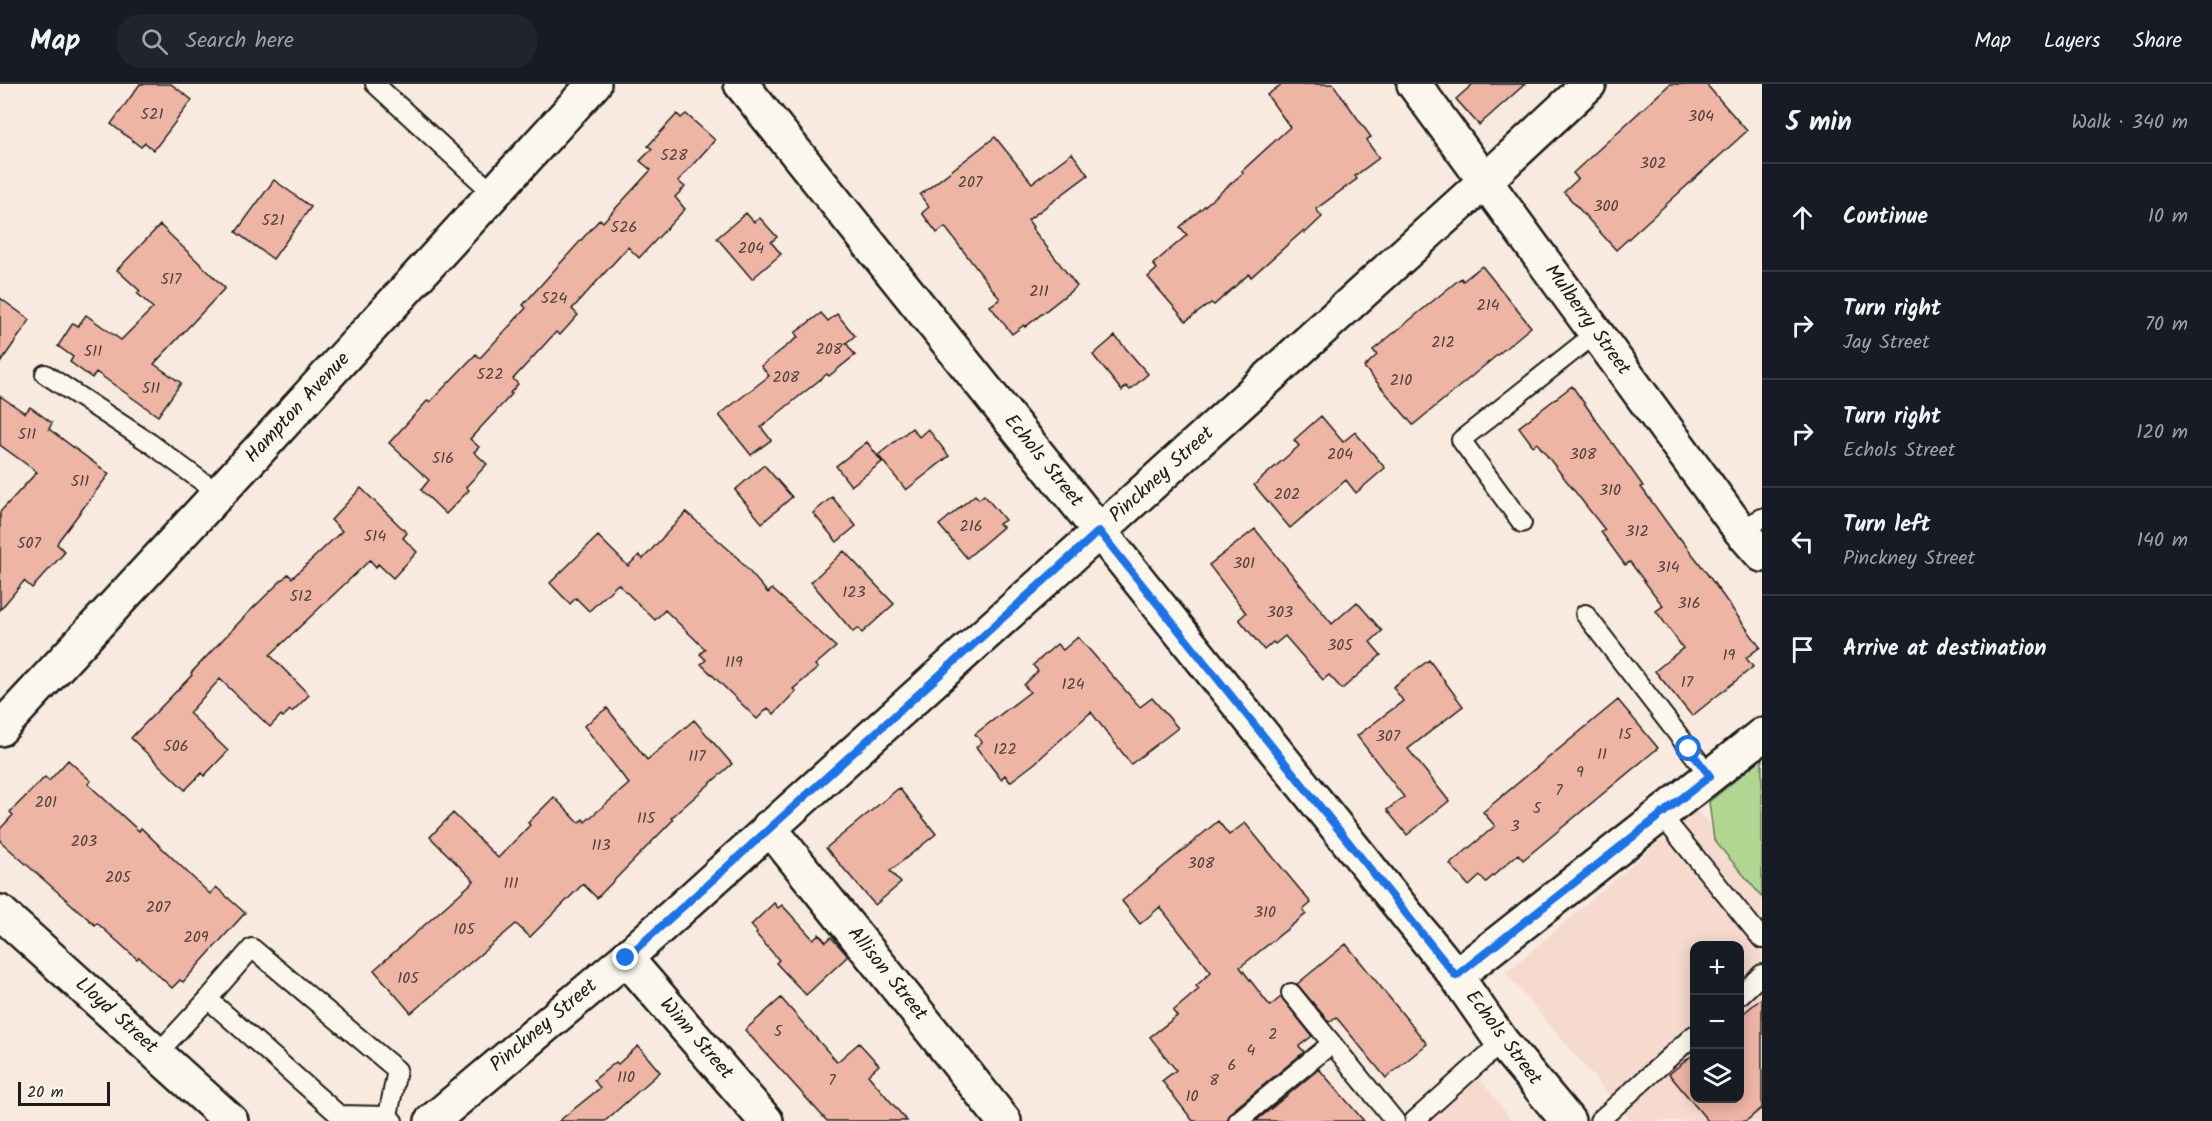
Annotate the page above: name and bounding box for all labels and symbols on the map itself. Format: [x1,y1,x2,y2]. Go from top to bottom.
house number: 521 [141,102,163,127]
house number: 304 [1688,104,1714,129]
house number: 528 [660,143,688,168]
house number: 302 [1640,151,1666,176]
house number: 207 [958,170,983,195]
house number: 300 [1593,194,1619,219]
house number: 521 [262,208,284,233]
house number: 526 [611,215,637,240]
house number: 204 [738,236,764,261]
street label: Mulberry Street [1536,258,1639,383]
house number: 517 [161,267,182,292]
house number: 211 [1029,279,1049,304]
house number: 524 [541,286,568,311]
house number: 214 [1476,293,1500,318]
house number: 212 [1431,330,1455,355]
house number: 208 [816,337,843,362]
house number: 511 [84,339,102,364]
street label: Hampton Avenue [238,345,358,471]
house number: 522 [476,362,504,387]
house number: 208 [773,365,800,390]
house number: 210 [1390,368,1412,393]
house number: 511 [142,376,160,401]
street label: Echols Street [995,407,1091,515]
street label: Pinckney Street [1102,419,1222,531]
house number: 511 [18,422,36,447]
house number: 204 [1327,442,1353,467]
house number: 308 [1570,442,1597,467]
house number: 516 [432,446,454,471]
house number: 511 [71,469,89,494]
house number: 310 [1599,478,1621,503]
house number: 202 [1274,482,1300,507]
house number: 216 [959,514,983,539]
house number: 312 [1625,519,1649,544]
house number: 514 [364,524,386,549]
house number: 507 [17,531,42,556]
house number: 301 [1233,551,1255,576]
house number: 314 [1657,555,1680,580]
house number: 123 [842,580,866,605]
house number: 512 [290,584,312,609]
house number: 316 [1677,591,1701,616]
house number: 303 [1267,600,1293,625]
house number: 305 [1327,633,1354,658]
house number: 19 [1723,643,1736,668]
house number: 119 [725,650,743,675]
house number: 17 [1681,670,1694,695]
house number: 124 [1061,672,1085,697]
house number: 15 [1618,722,1633,747]
house number: 307 [1376,724,1401,749]
house number: 506 [163,734,189,759]
route start [1675,735,1701,761]
house number: 122 [993,737,1017,762]
house number: 11 [1597,742,1607,767]
house number: 117 [688,744,706,769]
house number: 9 [1576,760,1584,785]
house number: 7 [1555,778,1563,803]
house number: 201 [35,790,57,815]
house number: 5 [1533,796,1543,821]
house number: 115 [637,806,657,831]
house number: 3 [1510,814,1520,839]
house number: 203 [71,829,97,854]
house number: 113 [591,833,611,858]
house number: 308 [1188,851,1215,876]
house number: 205 [105,865,132,890]
house number: 111 [503,871,519,896]
house number: 207 [146,895,171,920]
house number: 310 [1254,900,1276,925]
house number: 105 [453,917,476,942]
street label: Allison Street [839,920,935,1028]
house number: 209 [183,925,209,950]
route end [612,944,638,970]
house number: 105 [397,966,420,991]
street label: Lloyd Street [67,970,165,1063]
street label: Pinckney Street [483,971,605,1081]
street label: Echols Street [1456,983,1550,1093]
street label: Winn Street [651,991,741,1088]
house number: 5 [774,1019,784,1044]
house number: 2 [1268,1022,1278,1047]
house number: 4 [1247,1038,1256,1063]
house number: 6 [1228,1053,1236,1078]
house number: 110 [617,1065,635,1090]
house number: 7 [828,1068,836,1093]
house number: 8 [1209,1068,1219,1093]
scale bar [18,1079,110,1106]
house number: 10 [1185,1084,1199,1109]

